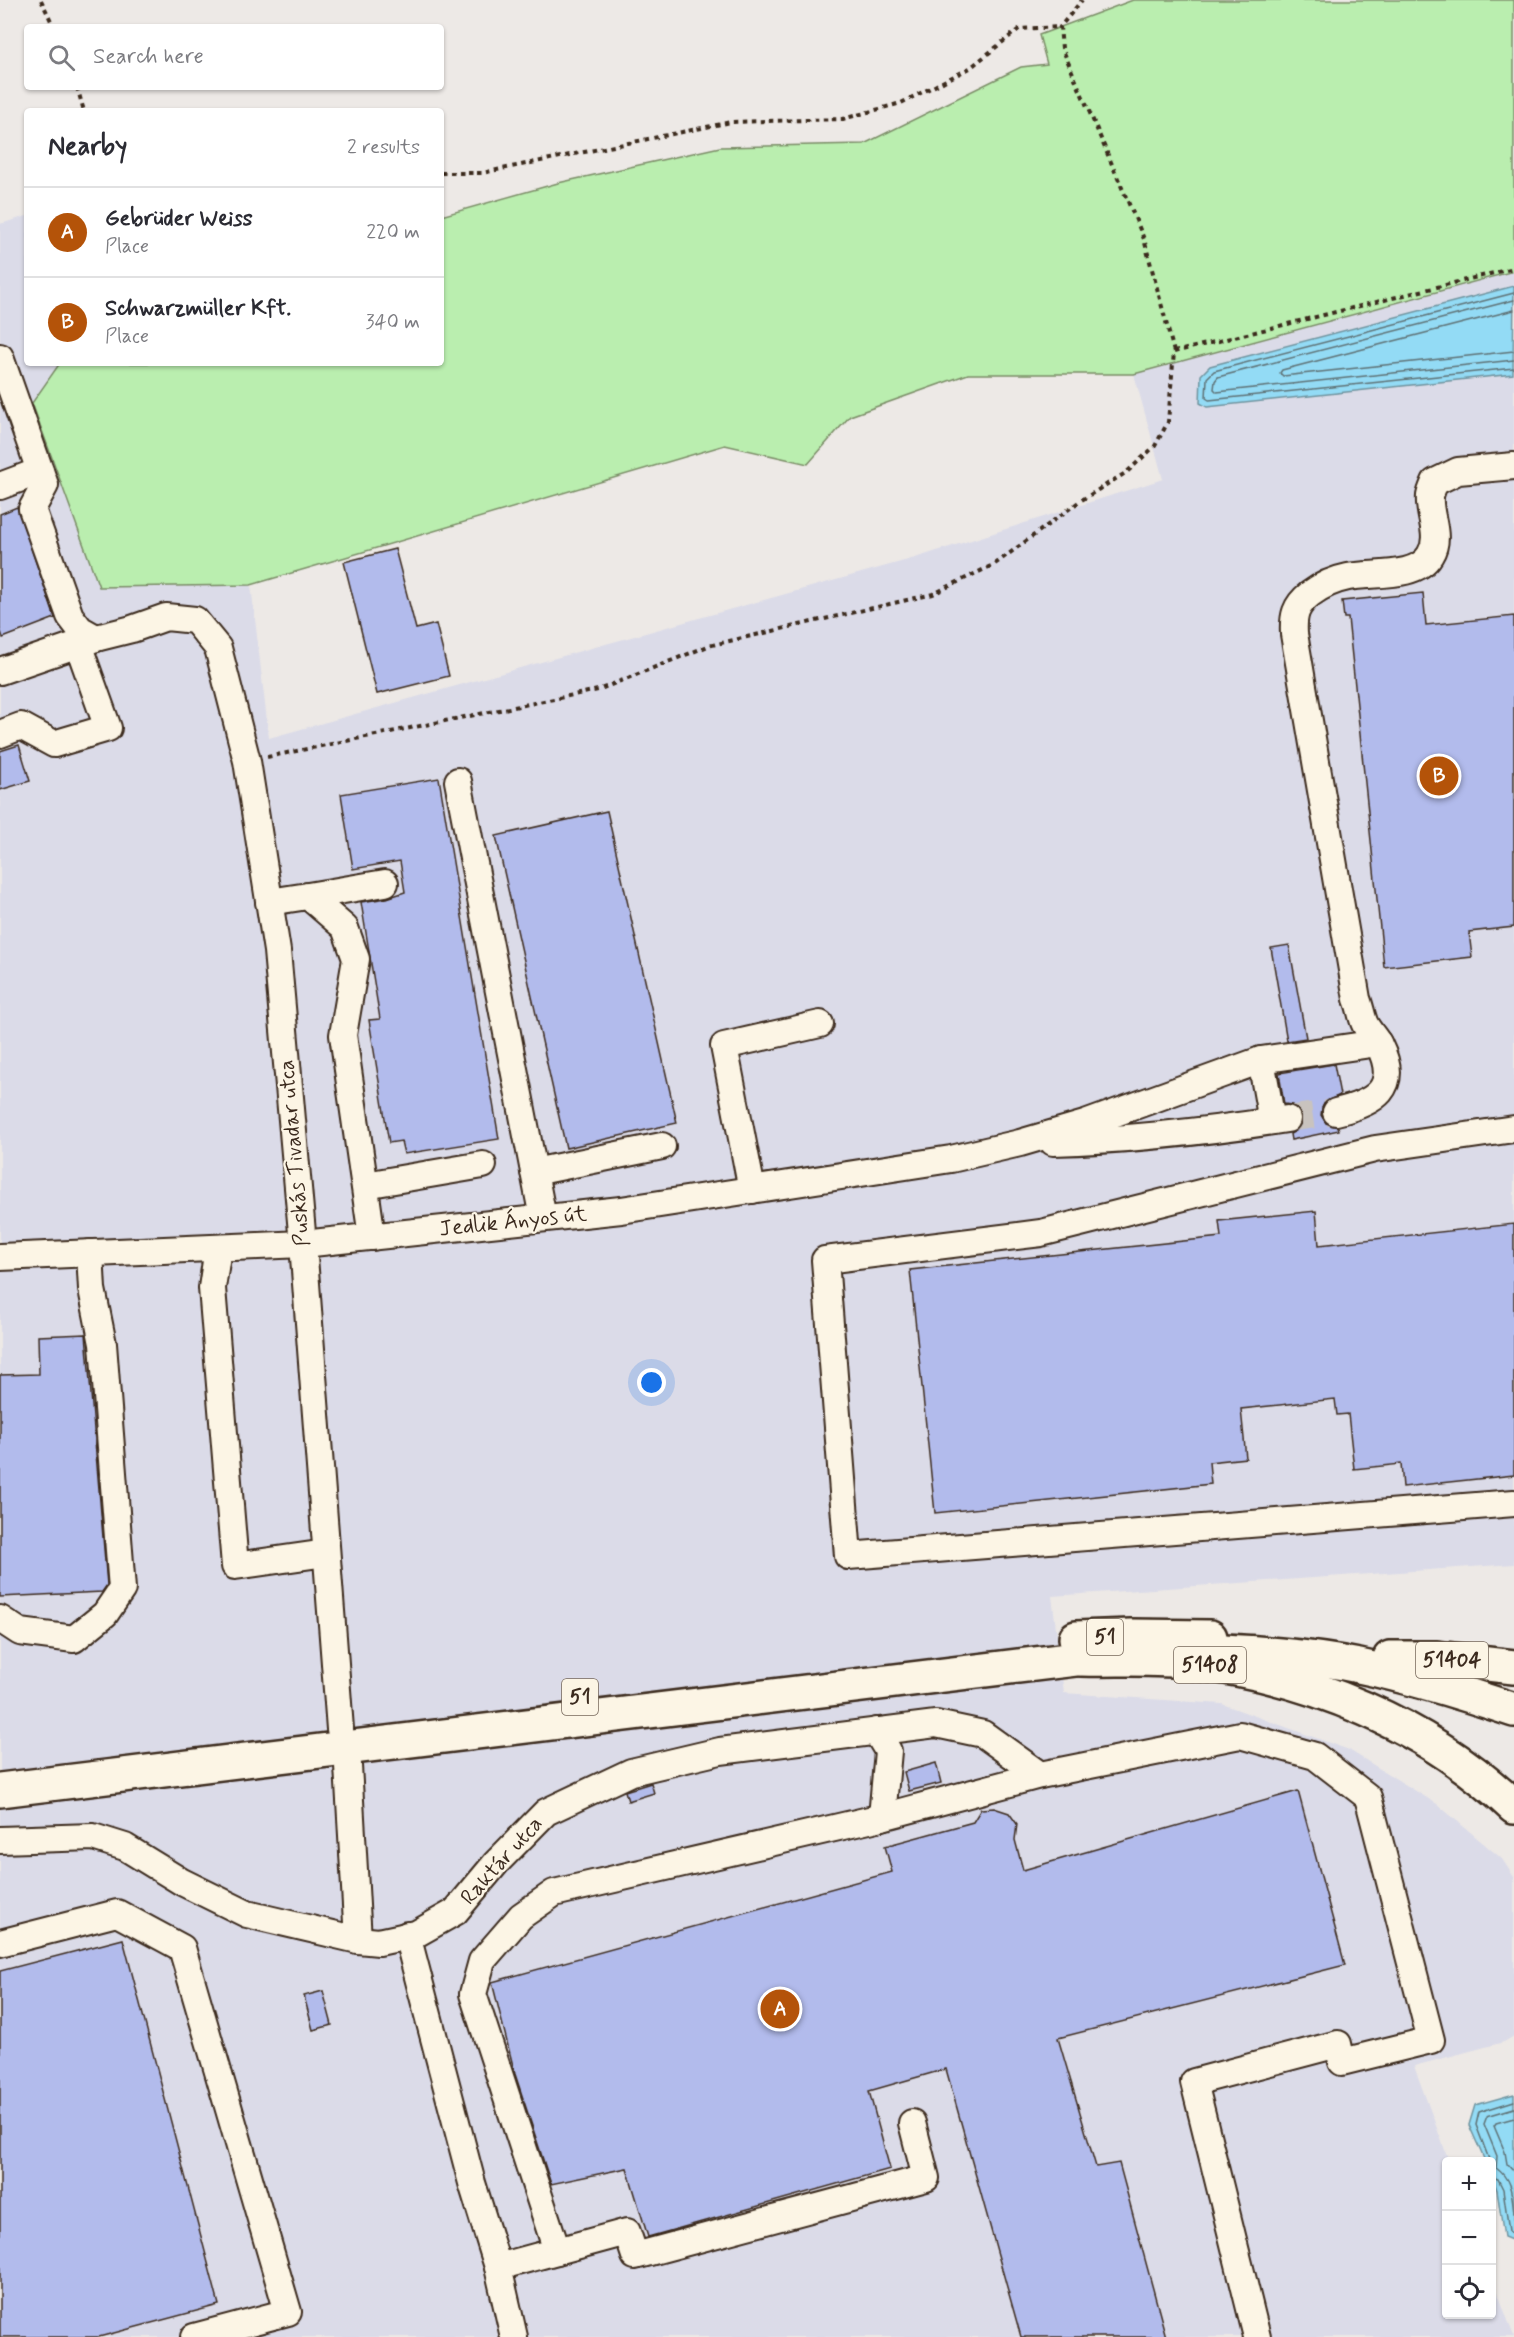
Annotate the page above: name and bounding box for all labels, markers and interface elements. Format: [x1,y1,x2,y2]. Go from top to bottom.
search box [24,24,444,90]
icon: search [45,41,78,74]
text: Search here [93,43,204,71]
text: Nearby [48,130,127,164]
text: 2 results [347,134,420,161]
text: Gebrüder Weiss [105,205,253,233]
text: A [61,219,74,246]
text: 220 m [366,219,420,246]
text: Place [105,233,149,260]
text: Schwarzmüller Kft. [105,295,291,323]
text: B [61,309,74,336]
text: 340 m [365,309,420,336]
text: Place [105,323,149,350]
pin: B [1420,754,1458,798]
street label: Puskás Tivadar utca [273,1059,317,1247]
street label: Jedlik Ányos út [438,1199,588,1244]
your location [637,1368,666,1397]
road number: 51 [1087,1619,1123,1655]
road number: 51404 [1416,1642,1488,1678]
road number: 51408 [1174,1647,1246,1683]
road number: 51 [562,1679,598,1715]
street label: Raktár utca [455,1811,549,1911]
pin: A [760,1986,800,2032]
map controls [1442,2157,1496,2319]
button: + [1442,2157,1496,2211]
button: − [1442,2211,1496,2265]
button: locate [1442,2265,1496,2319]

